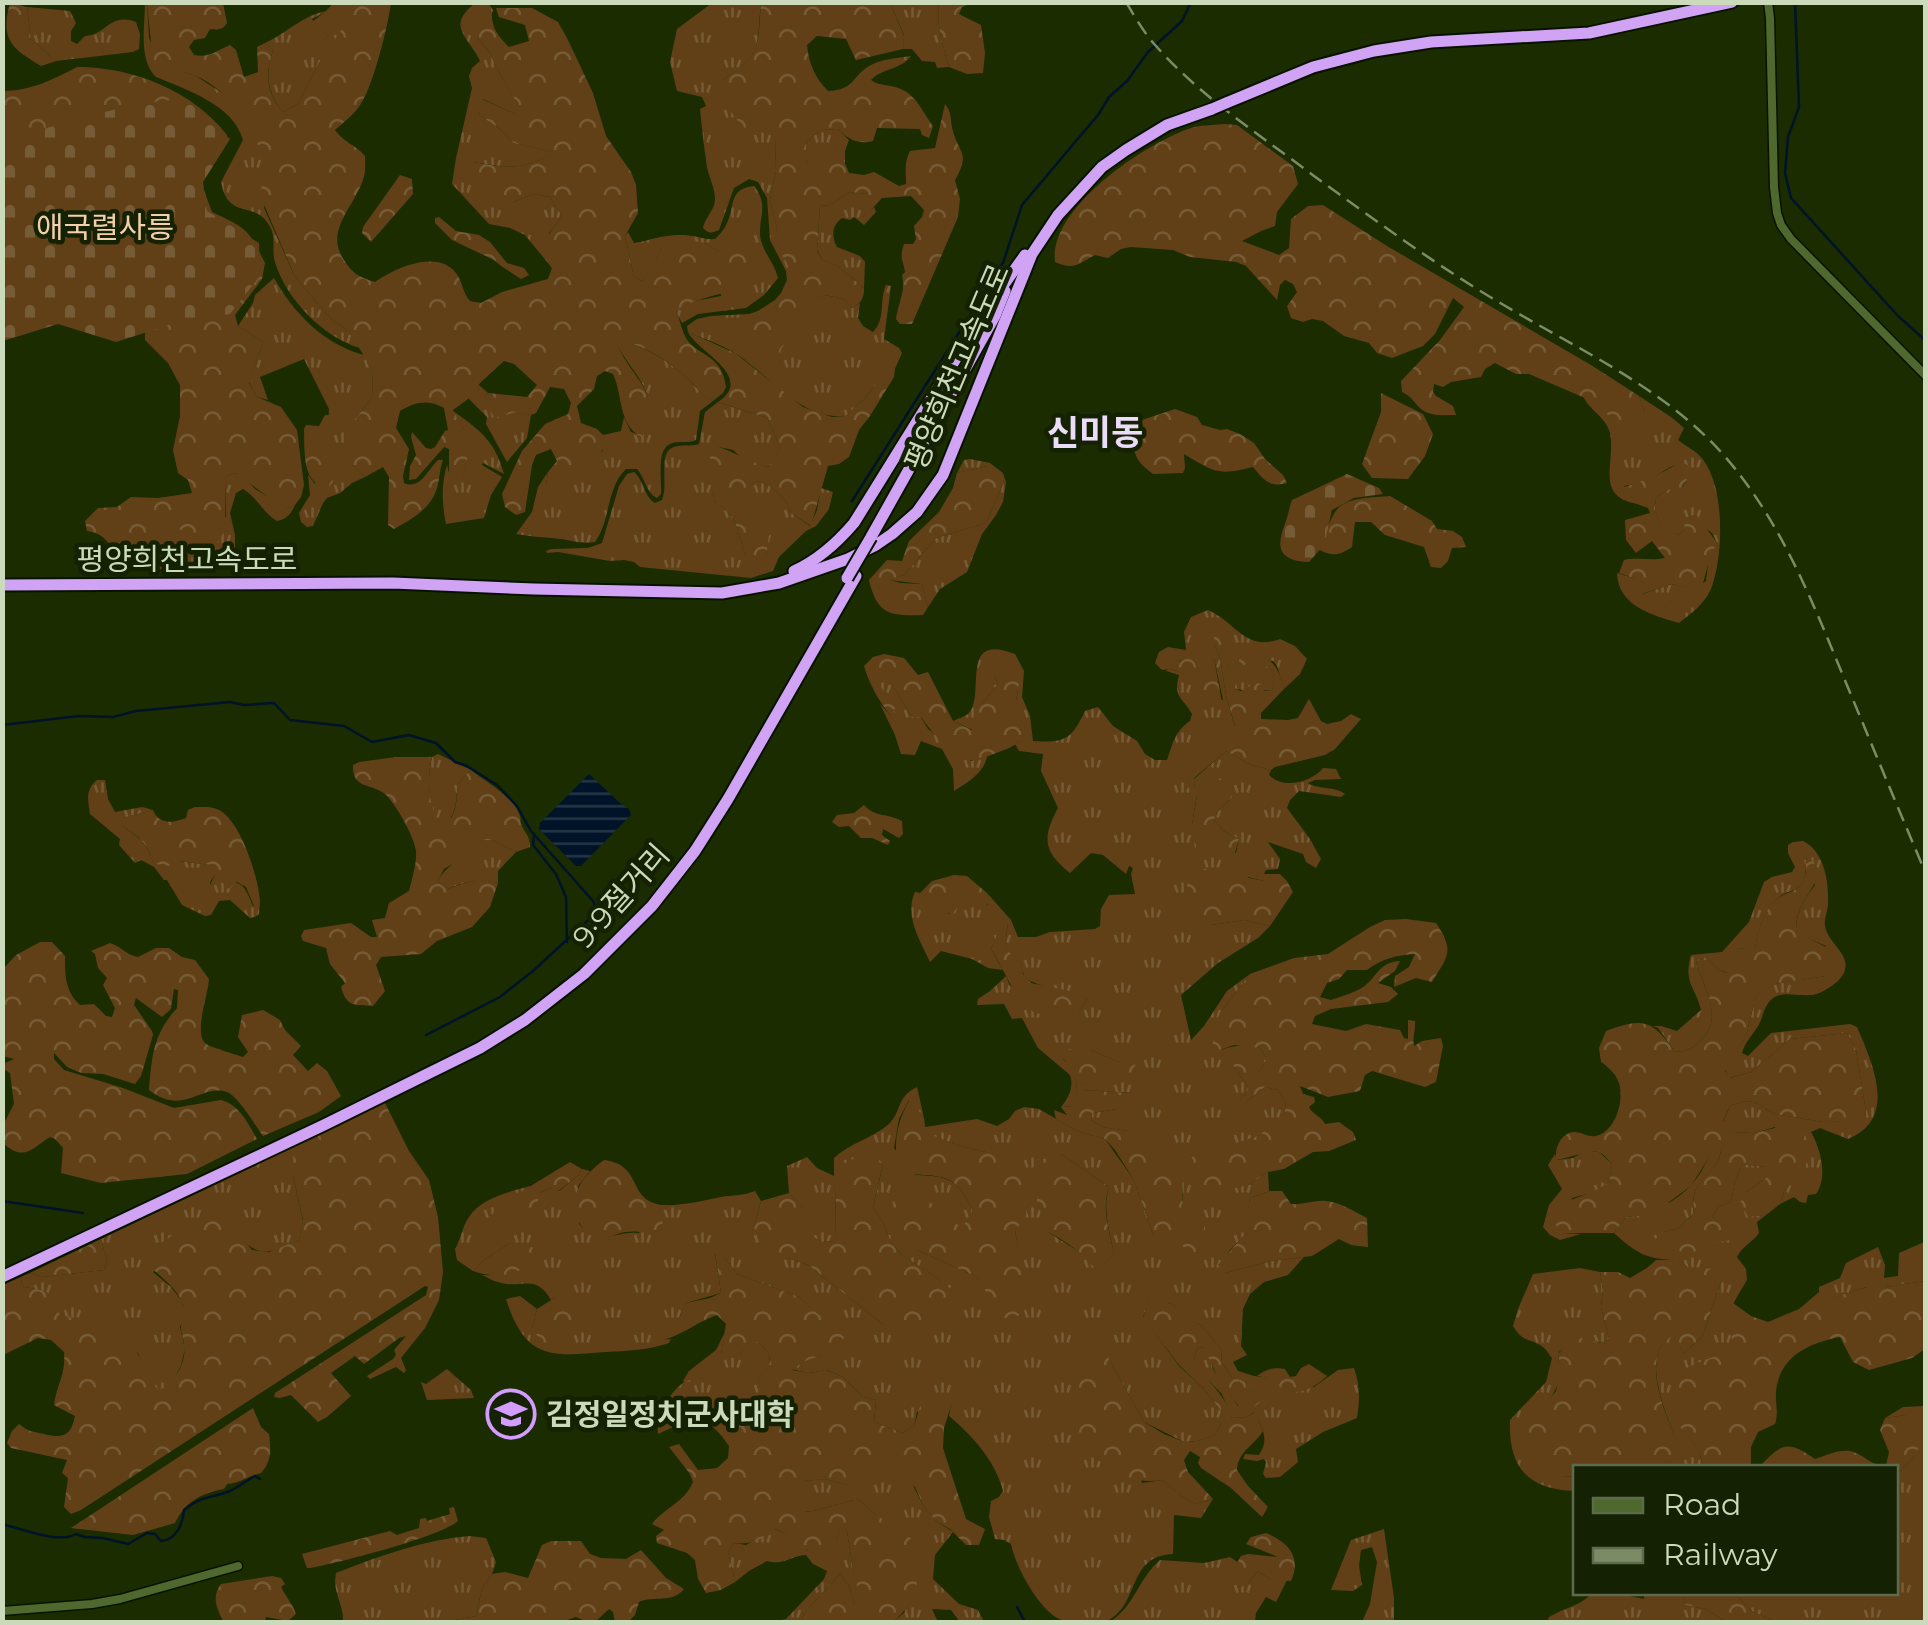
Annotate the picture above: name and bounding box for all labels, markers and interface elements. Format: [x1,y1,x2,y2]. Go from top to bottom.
park label: 애국렬사릉 [36,209,174,246]
street label: 평양희천고속도로 [897,258,1017,476]
district label: 신미동 [1047,411,1143,454]
street label: 평양희천고속도로 [77,541,297,578]
street label: 9·9절거리 [565,836,677,956]
school or university icon: 김정일정치군사대학 [485,1388,537,1440]
place label: 김정일정치군사대학 [546,1396,794,1433]
legend [1573,1465,1898,1595]
text: Road [1663,1486,1741,1523]
text: Railway [1663,1536,1778,1573]

